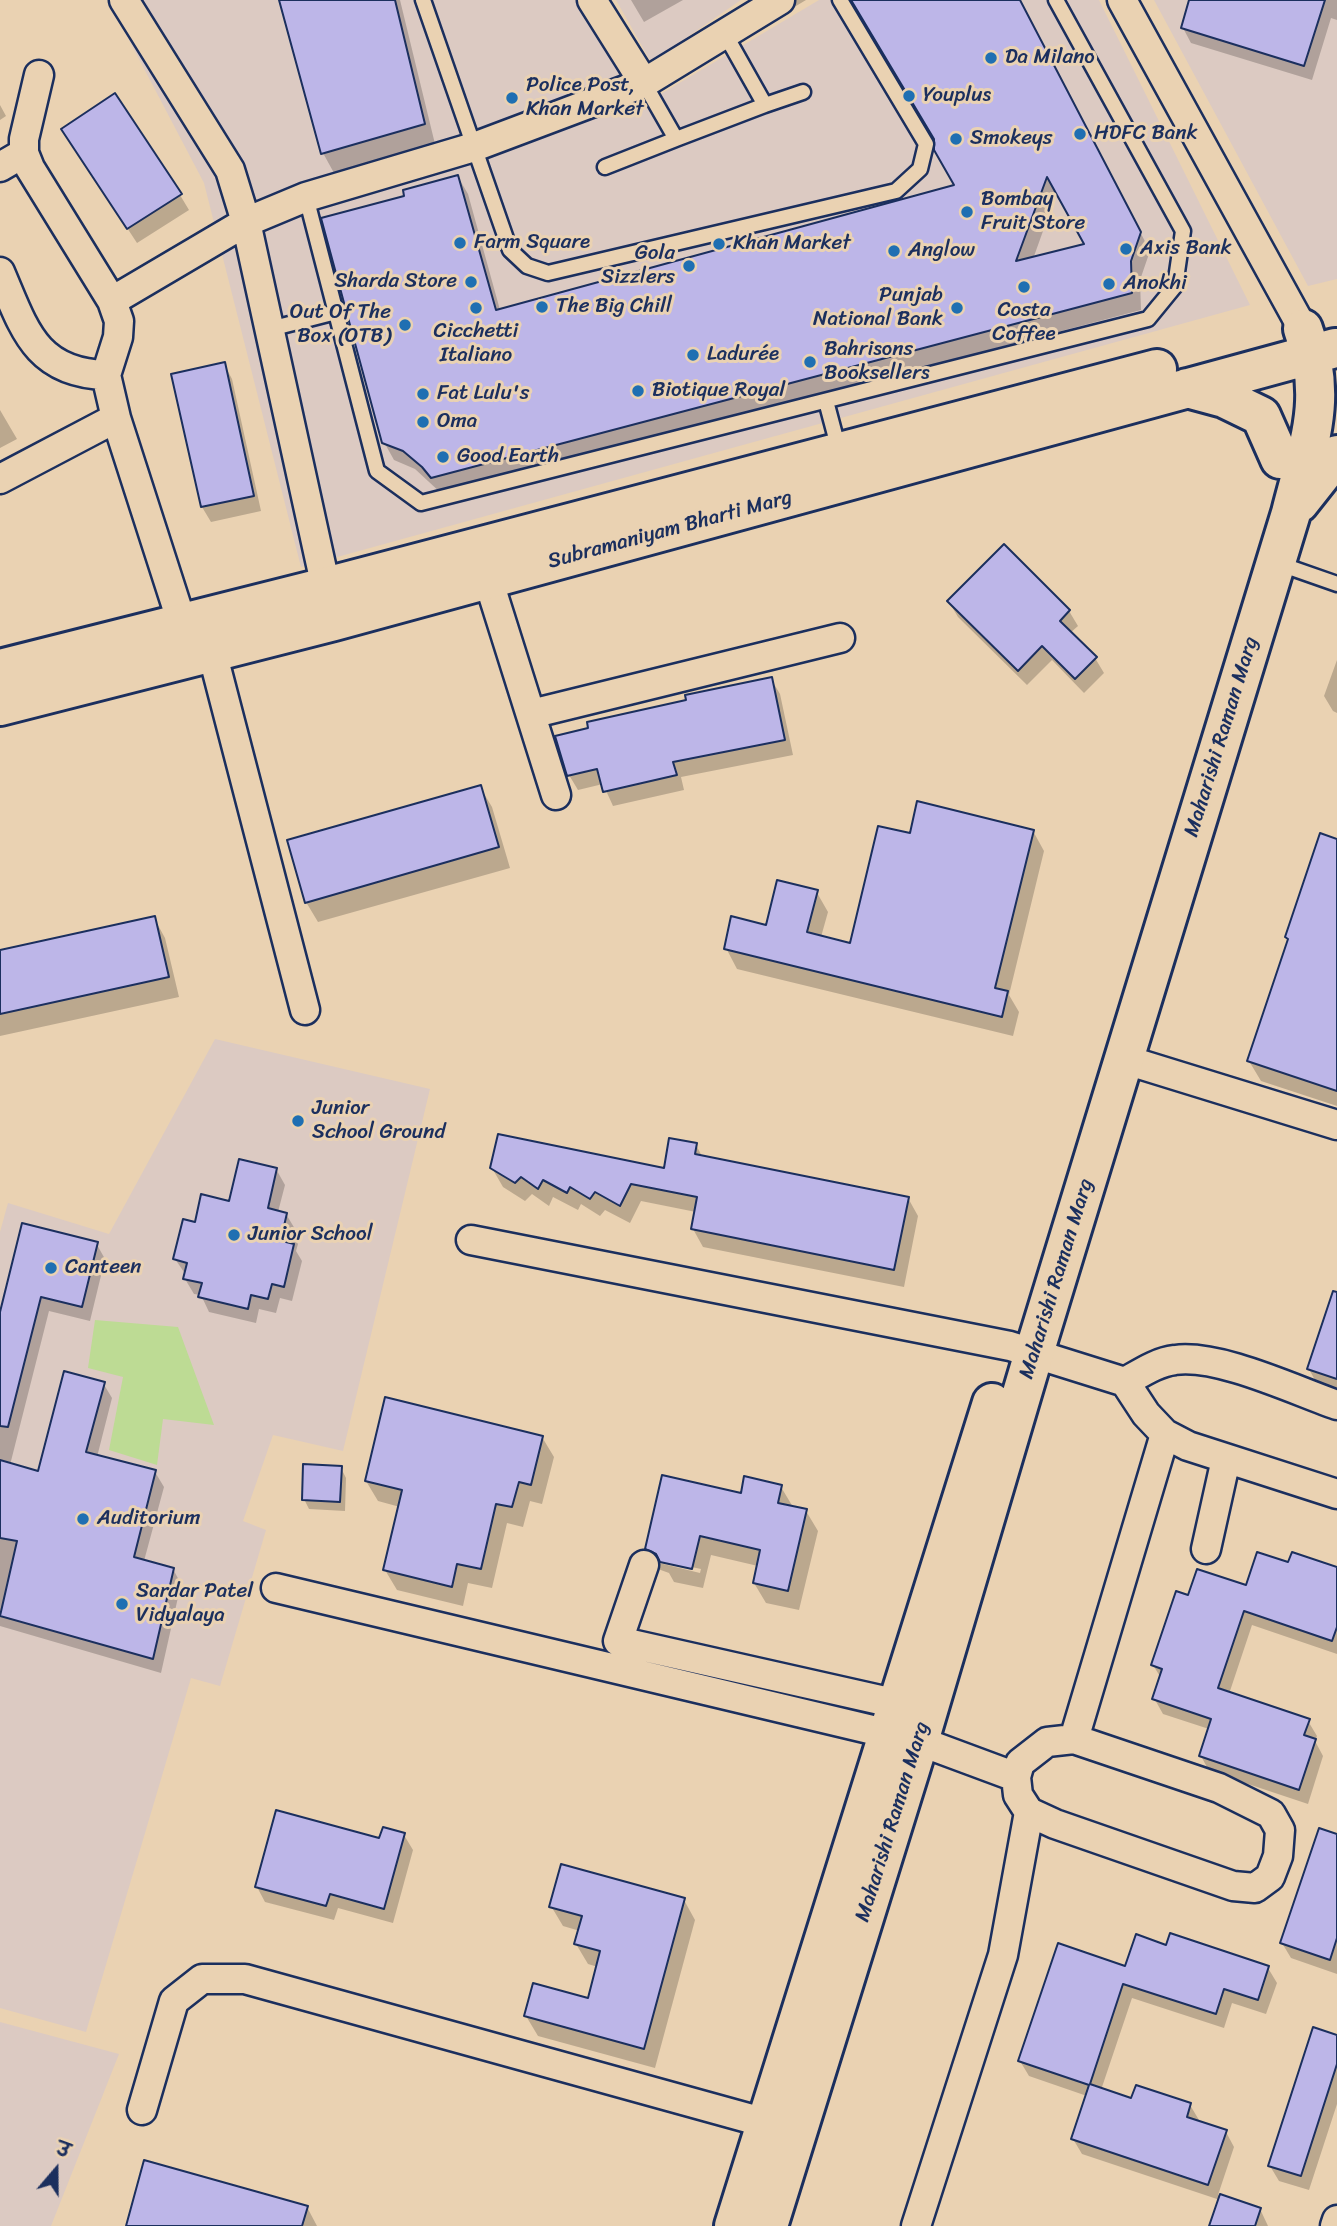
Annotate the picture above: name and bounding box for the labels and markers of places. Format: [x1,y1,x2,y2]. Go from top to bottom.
place label: Da Milano [1005,45,1095,71]
marker: Da Milano [983,50,999,66]
place label: Police Post, Khan Market [526,73,644,123]
place label: Youplus [923,83,991,109]
marker: Youplus [901,88,917,104]
marker: Police Post, Khan Market [504,90,520,106]
place label: HDFC Bank [1094,121,1198,147]
place label: Smokeys [970,126,1052,152]
marker: HDFC Bank [1072,126,1088,142]
marker: Smokeys [948,131,964,147]
place label: Bombay Fruit Store [981,187,1085,237]
marker: Bombay Fruit Store [959,204,975,220]
place label: Farm Square [474,230,590,256]
place label: Khan Market [733,231,851,257]
marker: Farm Square [452,235,468,251]
marker: Khan Market [711,236,727,252]
place label: Axis Bank [1140,236,1232,262]
place label: Anglow [908,238,975,264]
place label: Gola Sizzlers [601,241,675,291]
marker: Axis Bank [1118,241,1134,257]
marker: Anglow [886,243,902,259]
marker: Gola Sizzlers [681,258,697,274]
place label: Sharda Store [334,269,457,295]
place label: Anokhi [1123,271,1187,297]
marker: Sharda Store [463,274,479,290]
marker: Anokhi [1101,276,1117,292]
marker: Costa Coffee [1016,279,1032,295]
place label: Punjab National Bank [813,283,943,333]
place label: The Big Chill [556,294,672,320]
place label: Costa Coffee [992,298,1056,348]
marker: The Big Chill [534,299,550,315]
place label: Out Of The Box (OTB) [290,300,391,350]
marker: Cicchetti Italiano [468,300,484,316]
marker: Punjab National Bank [949,300,965,316]
marker: Out Of The Box (OTB) [397,317,413,333]
place label: Cicchetti Italiano [434,319,518,369]
place label: Bahrisons Booksellers [824,337,930,387]
place label: Ladurée [707,342,779,368]
marker: Ladurée [685,347,701,363]
marker: Bahrisons Booksellers [802,354,818,370]
place label: Biotique Royal [652,378,785,404]
place label: Fat Lulu's [437,381,529,407]
marker: Biotique Royal [630,383,646,399]
marker: Fat Lulu's [415,386,431,402]
place label: Oma [437,409,477,435]
marker: Oma [415,414,431,430]
place label: Good Earth [457,444,559,470]
marker: Good Earth [435,449,451,465]
place label: Junior School Ground [312,1096,445,1146]
marker: Junior School Ground [290,1113,306,1129]
place label: Junior School [248,1222,373,1248]
marker: Junior School [226,1227,242,1243]
place label: Canteen [65,1255,141,1281]
marker: Canteen [43,1260,59,1276]
place label: Auditorium [97,1506,200,1532]
marker: Auditorium [75,1511,91,1527]
place label: Sardar Patel Vidyalaya [136,1579,253,1629]
marker: Sardar Patel Vidyalaya [114,1596,130,1612]

